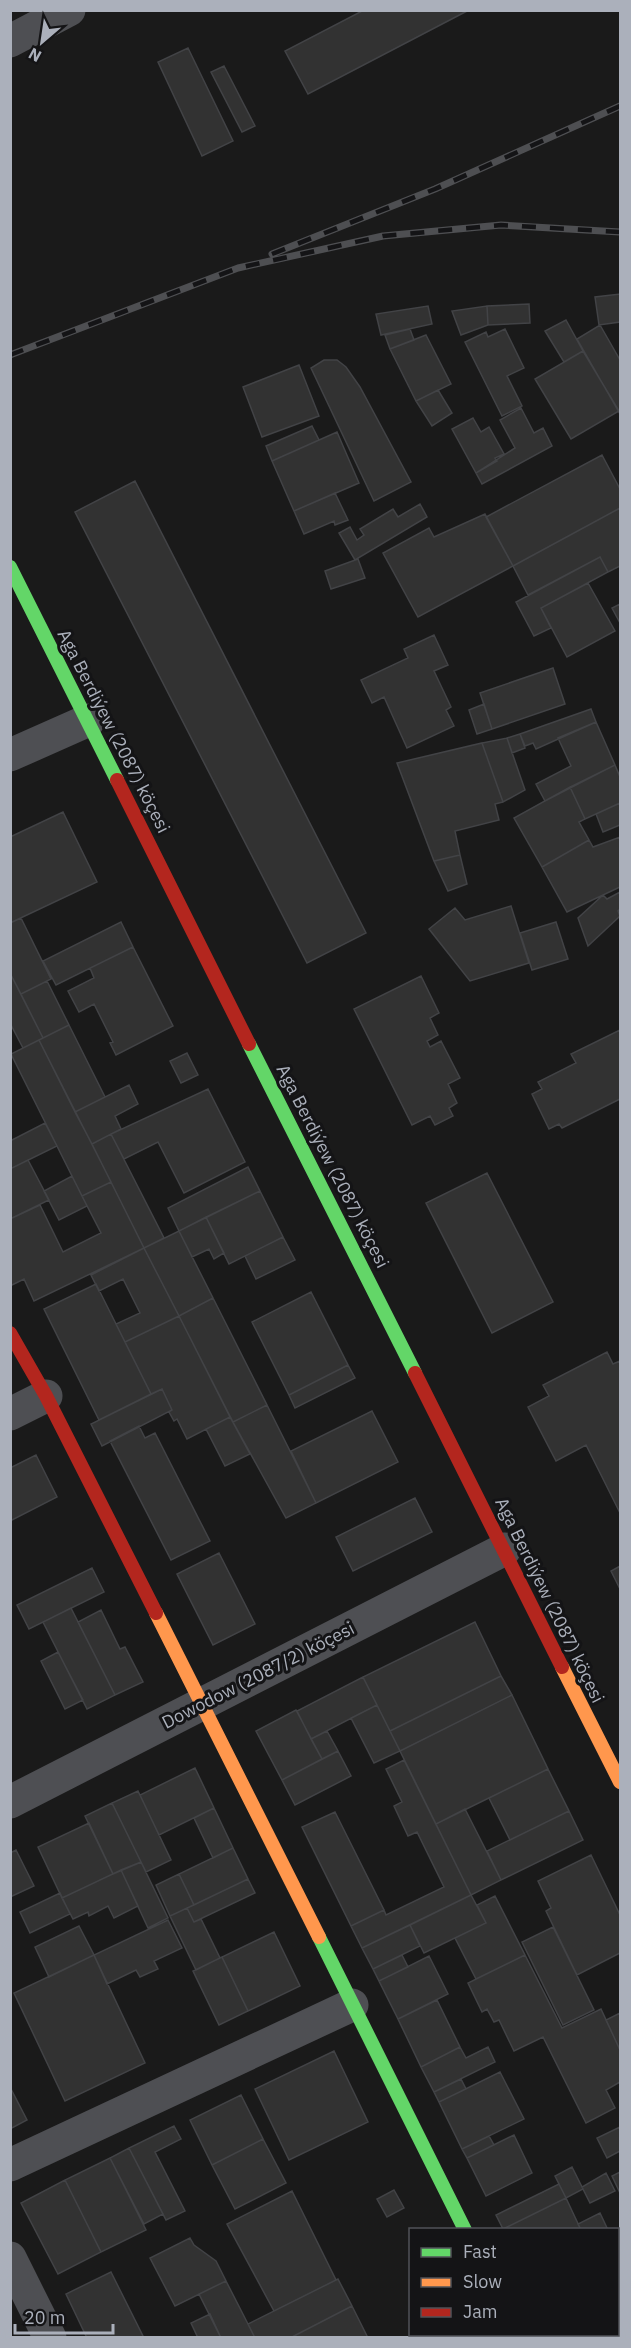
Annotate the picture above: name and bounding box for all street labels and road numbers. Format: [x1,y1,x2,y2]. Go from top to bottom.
street label: Aga Berdiýew (2087) köçesi [53,625,175,837]
street label: Aga Berdiýew (2087) köçesi [272,1060,394,1272]
street label: Aga Berdiýew (2087) köçesi [490,1494,610,1706]
street label: Dowodow (2087/2) köçesi [158,1616,358,1734]

